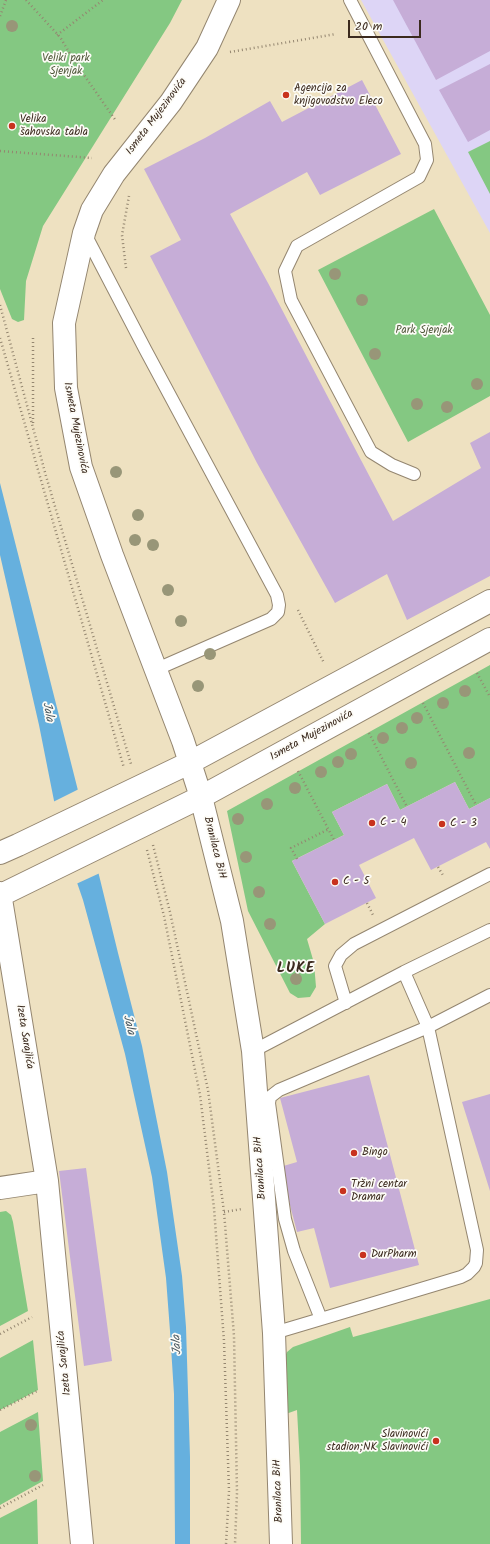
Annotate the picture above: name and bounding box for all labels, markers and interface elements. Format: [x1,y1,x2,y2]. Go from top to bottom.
scale bar [350,12,423,38]
text: 20 m [355,17,382,36]
park label: Veliki park Sjenjak [42,52,90,78]
street label: Ismeta Mujezinovića [124,76,190,158]
place label: Agencija za knjigovodstvo Eleco [294,82,383,108]
marker: Agencija za knjigovodstvo Eleco [281,90,291,100]
place label: Velika šahovska tabla [20,113,88,139]
marker: Velika šahovska tabla [7,121,17,131]
park label: Park Sjenjak [396,324,452,338]
street label: Ismeta Mujezinovića [60,381,90,475]
water label: Jala [38,701,56,723]
street label: Ismeta Mujezinovića [268,708,356,764]
street label: Branilaca BiH [200,816,228,880]
place label: C - 4 [380,816,407,830]
place label: C - 3 [450,817,477,831]
marker: C - 4 [367,818,377,828]
marker: C - 3 [437,819,447,829]
place label: C - 5 [343,875,369,889]
marker: C - 5 [330,877,340,887]
district label: LUKE [277,960,315,978]
street label: Izeta Sarajlića [12,1004,36,1070]
water label: Jala [119,1014,137,1036]
street label: Branilaca BiH [252,1136,270,1200]
place label: Bingo [362,1146,388,1160]
marker: Bingo [349,1148,359,1158]
place label: Tržni centar Dramar [351,1178,407,1204]
marker: Tržni centar Dramar [338,1186,348,1196]
place label: DurPharm [371,1248,416,1262]
marker: DurPharm [358,1250,368,1260]
street label: Izeta Sarajlića [55,1330,75,1396]
water label: Jala [170,1335,186,1355]
place label: Slavinovići stadion;NK Slavinovići [327,1428,428,1454]
marker: Slavinovići stadion;NK Slavinovići [431,1436,441,1446]
street label: Branilaca BiH [271,1459,287,1523]

